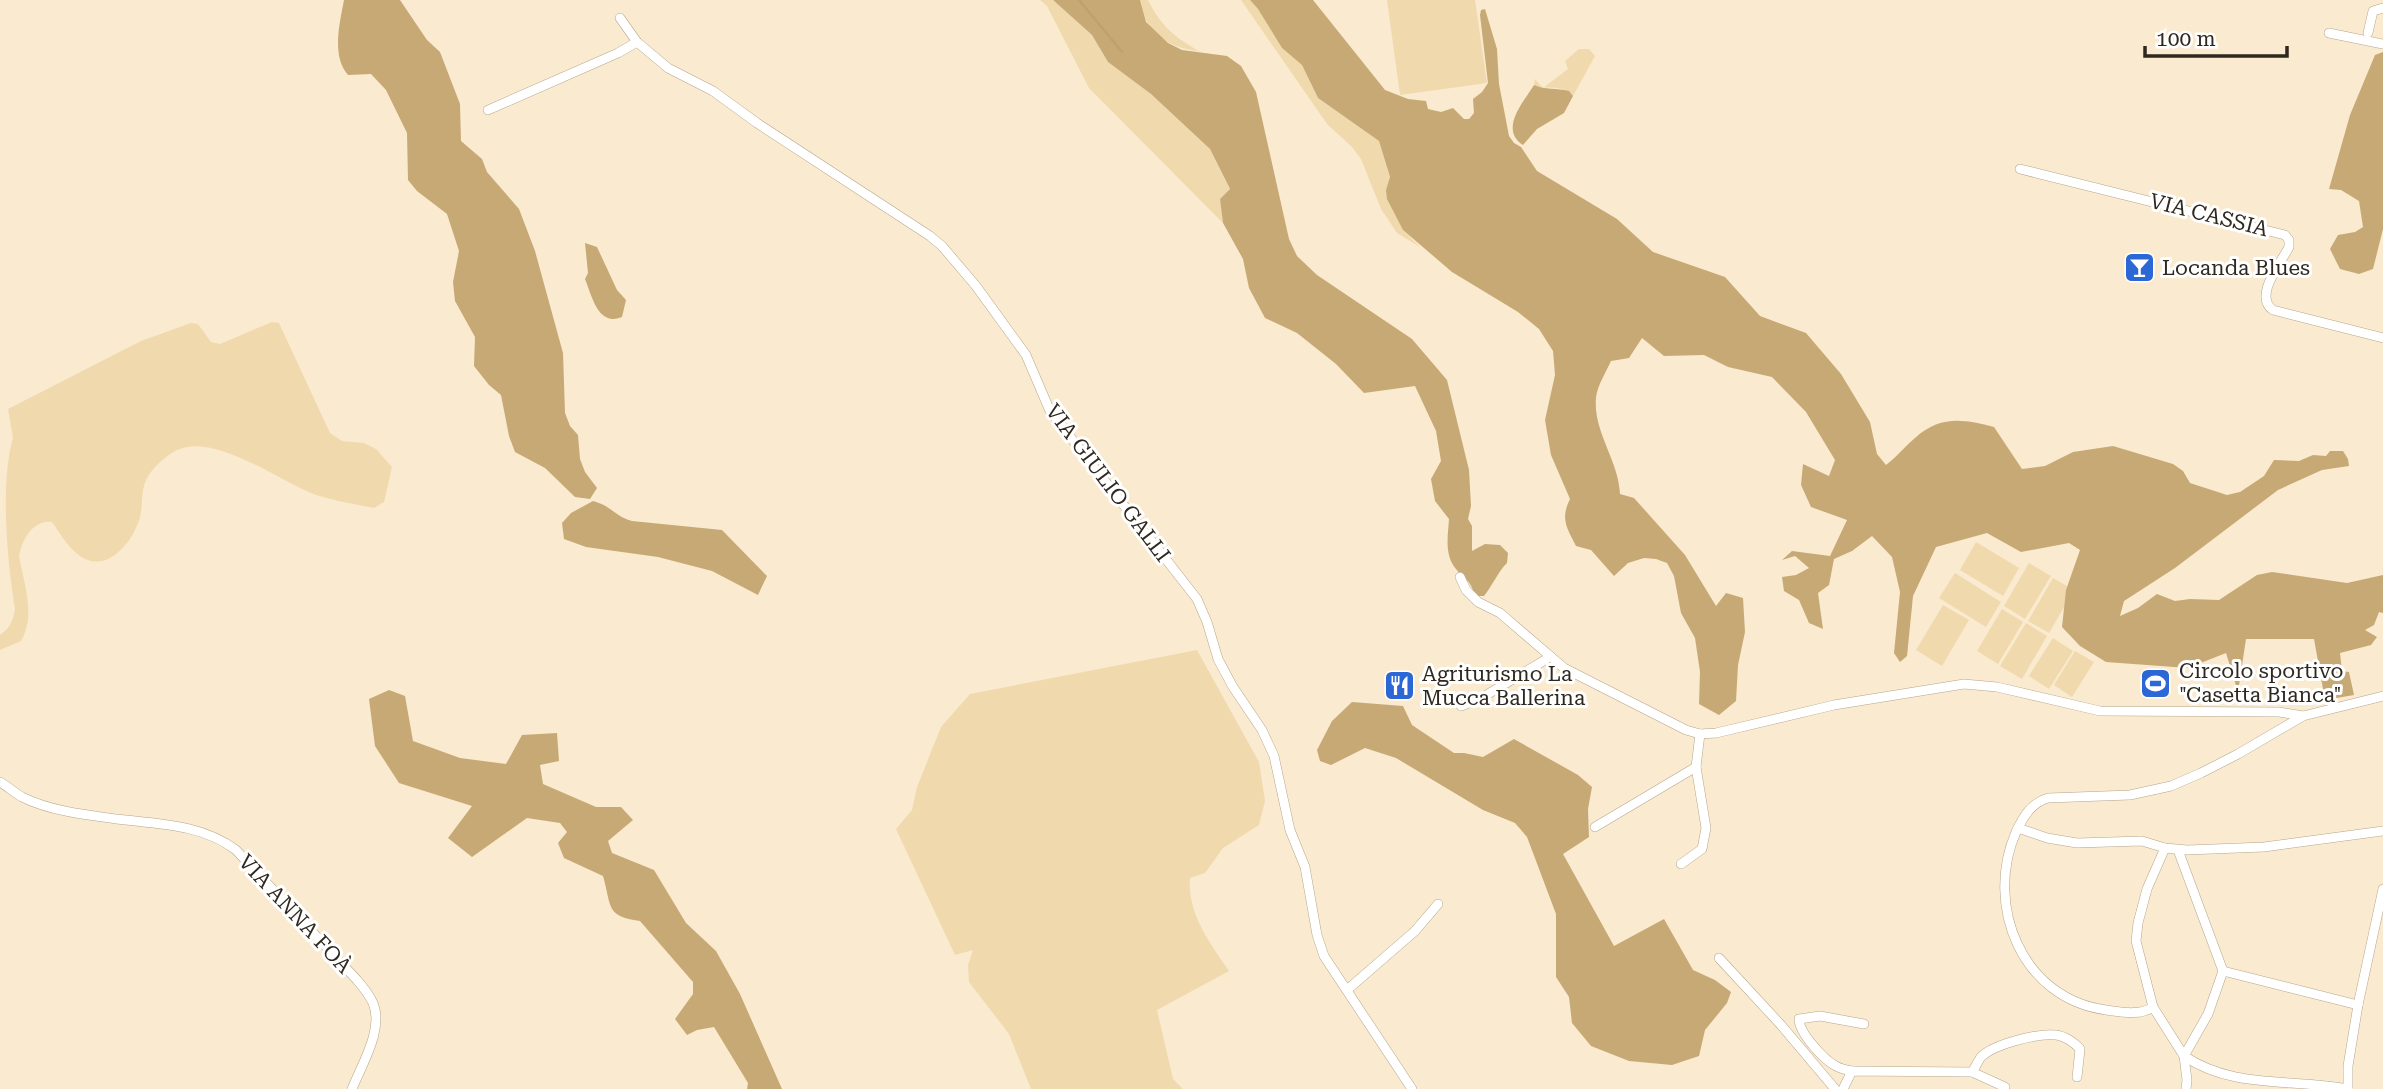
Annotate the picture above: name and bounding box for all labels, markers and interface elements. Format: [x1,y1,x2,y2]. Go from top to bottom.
scale bar [2145,14,2287,58]
text: 100 m [2156,27,2216,51]
street label: VIA CASSIA [2147,189,2271,241]
bar icon: Locanda Blues [2122,251,2156,285]
place label: Locanda Blues [2162,256,2310,280]
street label: VIA GIULIO GALLI [1041,399,1175,567]
place label: Circolo sportivo "Casetta Bianca" [2179,659,2343,707]
place label: Agriturismo La Mucca Ballerina [1422,662,1586,710]
sports icon: Circolo sportivo "Casetta Bianca" [2139,666,2173,700]
restaurant icon: Agriturismo La Mucca Ballerina [1382,669,1416,703]
street label: VIA ANNA FOÀ [234,849,357,979]

